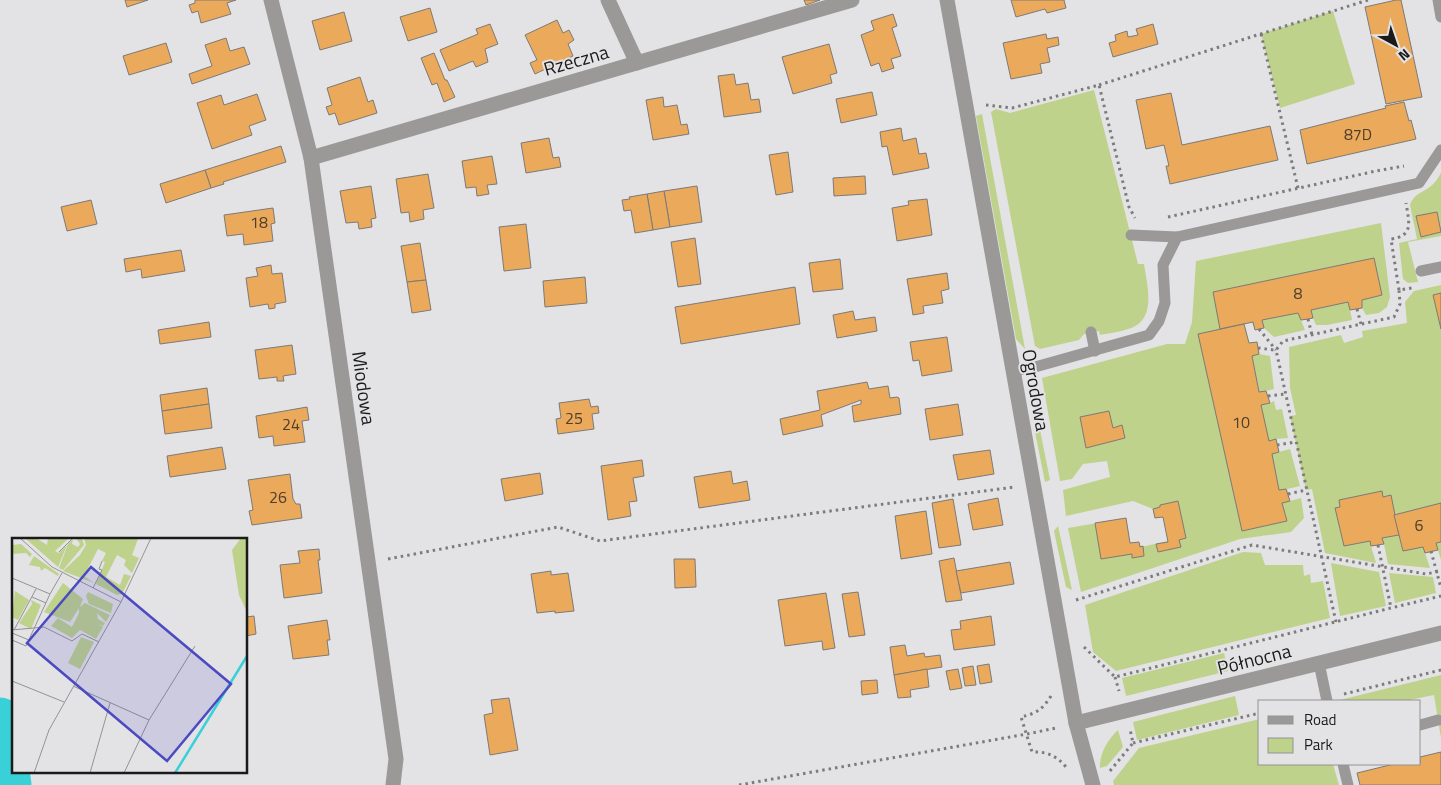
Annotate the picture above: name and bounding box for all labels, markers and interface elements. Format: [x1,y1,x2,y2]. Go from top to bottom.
north arrow [1371,20,1421,70]
street label: Rzeczna [540,36,612,83]
text: N [1394,44,1415,67]
house number: 87D [1344,122,1372,146]
house number: 18 [250,210,268,234]
house number: 8 [1294,281,1303,305]
street label: Ogrodowa [1015,347,1058,434]
street label: Miodowa [345,349,384,427]
house number: 25 [565,406,583,430]
house number: 10 [1232,410,1250,434]
house number: 24 [282,412,300,436]
house number: 26 [269,485,287,509]
house number: 6 [1415,513,1424,537]
inset map [12,538,248,772]
street label: Północna [1214,635,1294,682]
legend [1258,700,1421,765]
text: Road [1304,708,1336,731]
text: Park [1304,733,1333,756]

